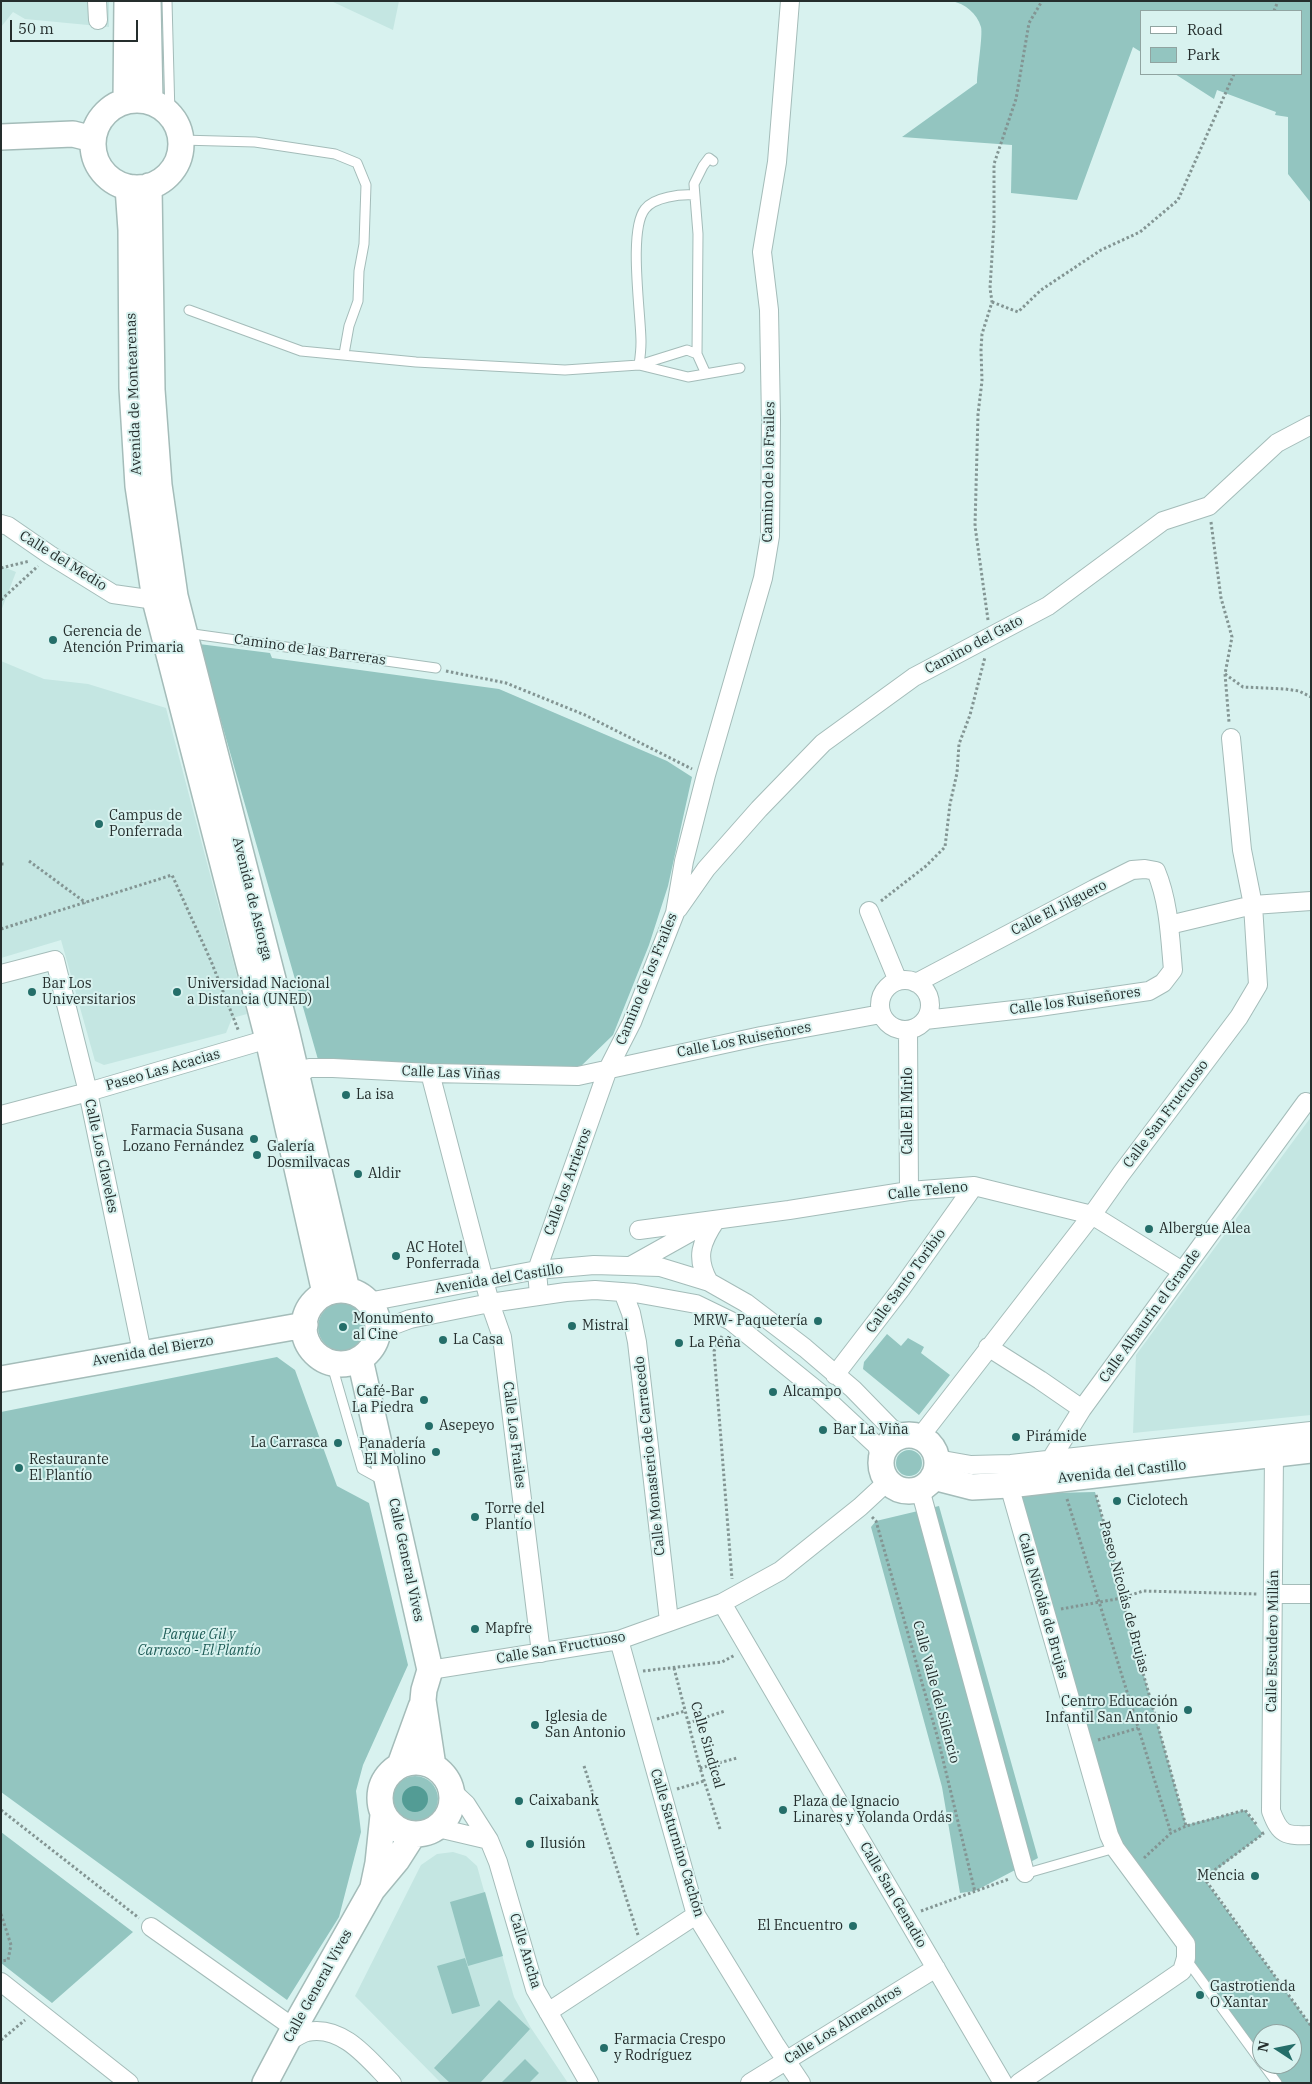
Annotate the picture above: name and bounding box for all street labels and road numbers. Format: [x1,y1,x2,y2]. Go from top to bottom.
street label: Avenida de Montearenas [123,312,145,476]
street label: Camino de los Frailes [759,401,779,543]
street label: Calle del Medio [16,527,110,595]
street label: Camino del Gato [922,612,1026,678]
street label: Camino de las Barreras [233,631,387,669]
street label: Avenida de Astorga [229,835,275,963]
street label: Calle El Jilguero [1008,877,1110,939]
street label: Camino de los Frailes [613,910,681,1048]
street label: Calle los Ruiseñores [1008,983,1142,1019]
street label: Calle Los Ruiseñores [676,1019,812,1061]
street label: Paseo Las Acacias [104,1046,222,1094]
street label: Calle San Fructuoso [1120,1057,1212,1171]
street label: Calle Las Viñas [401,1063,501,1083]
street label: Calle El Mirlo [900,1067,916,1155]
street label: Calle Los Claveles [81,1097,121,1215]
street label: Calle los Arrieros [541,1126,595,1238]
street label: Calle Teleno [887,1178,969,1204]
street label: Calle Santo Toribio [863,1226,949,1336]
street label: Calle Alhaurín el Grande [1096,1246,1204,1386]
street label: Avenida del Castillo [434,1261,564,1297]
street label: Avenida del Bierzo [91,1332,215,1370]
street label: Calle Monasterio de Carracedo [631,1355,669,1557]
street label: Calle Los Frailes [499,1381,529,1489]
street label: Avenida del Castillo [1057,1457,1187,1487]
street label: Calle General Vives [385,1497,427,1623]
street label: Paseo Nicolás de Brujas [1096,1519,1152,1675]
street label: Calle Nicolás de Brujas [1014,1531,1072,1681]
street label: Calle Escudero Millán [1263,1570,1283,1712]
street label: Calle Valle del Silencio [909,1619,963,1765]
street label: Calle San Fructuoso [495,1628,627,1668]
street label: Calle Sindical [687,1700,727,1790]
street label: Calle Saturnino Cachón [646,1767,708,1919]
street label: Calle San Genadio [856,1839,930,1951]
street label: Calle Ancha [506,1911,544,1991]
street label: Calle General Vives [280,1927,356,2045]
street label: Calle Los Almendros [781,1982,905,2068]

